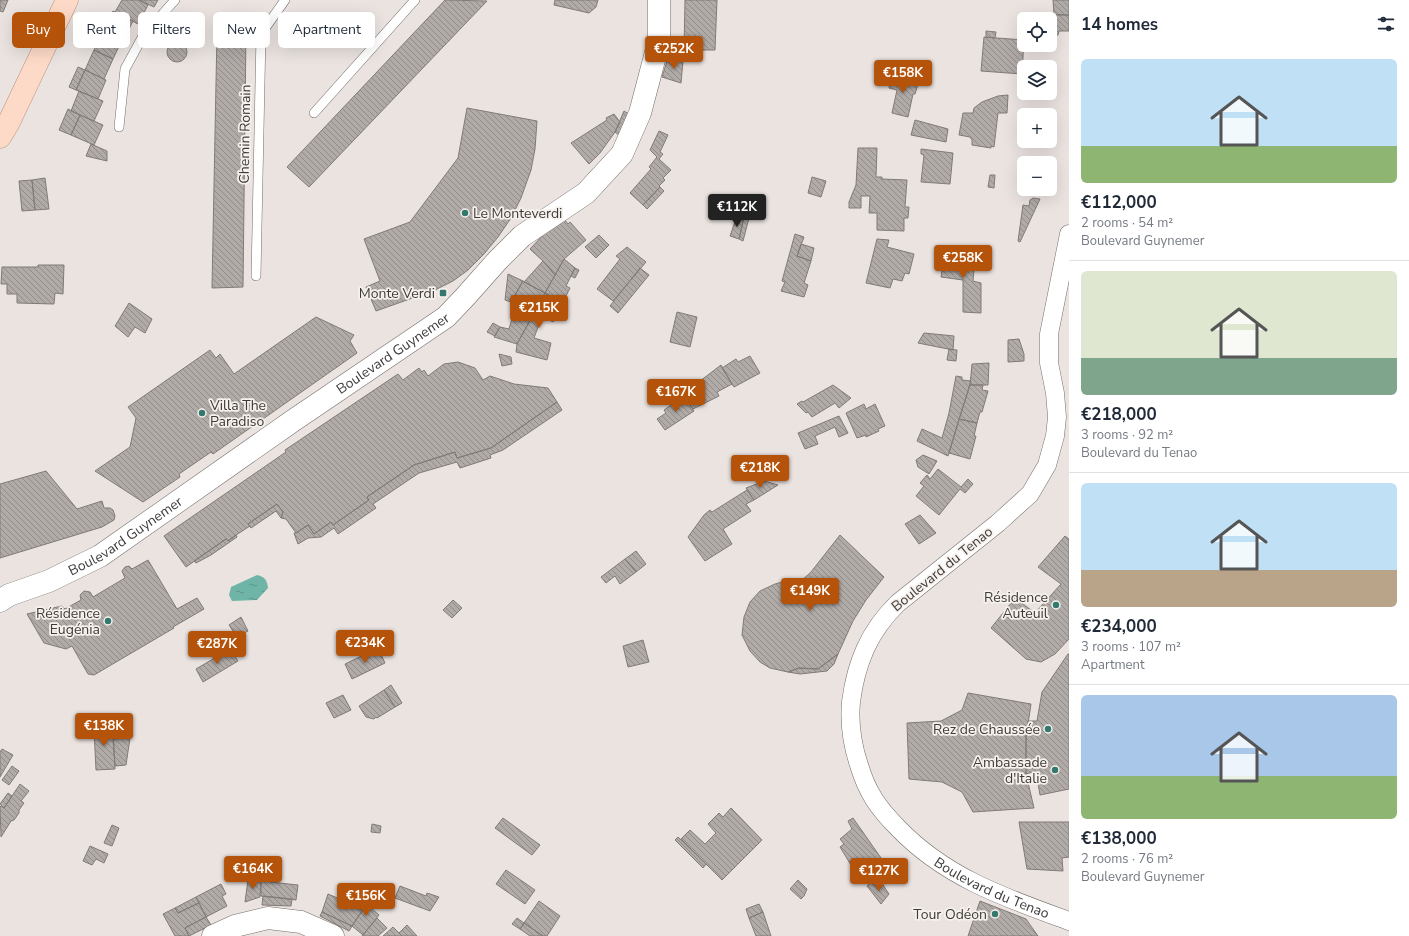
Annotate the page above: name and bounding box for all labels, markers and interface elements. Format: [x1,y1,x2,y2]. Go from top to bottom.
chip: Buy [12,12,65,48]
chip: Rent [73,12,130,48]
chip: Filters [138,12,205,48]
chip: New [213,12,270,48]
chip: Apartment [278,12,375,48]
map controls [1017,12,1057,196]
button: locate [1017,12,1057,52]
text: 14 homes [1081,13,1158,36]
icon: filters [1375,13,1397,35]
pin: €252K [646,36,702,70]
text: €252K [654,40,694,58]
pin: €158K [875,60,931,94]
button: layers [1017,60,1057,100]
text: €158K [883,64,923,82]
street label: Chemin Romain [235,84,255,184]
icon: home [1203,85,1275,157]
button: + [1017,108,1057,148]
button: − [1017,156,1057,196]
text: €112,000 [1081,191,1157,214]
pin: €112K [709,194,765,228]
text: €112K [717,198,757,216]
place label: Le Monteverdi [473,204,562,223]
marker: Le Monteverdi [460,208,470,218]
text: 2 rooms · 54 m² [1081,214,1173,232]
text: Boulevard Guynemer [1081,232,1204,250]
pin: €258K [935,245,991,279]
text: €258K [943,249,983,267]
place label: Monte Verdi [359,284,435,303]
marker: Monte Verdi [438,288,448,298]
pin: €215K [511,295,567,329]
icon: home [1203,297,1275,369]
text: €215K [519,299,559,317]
street label: Boulevard Guynemer [332,308,453,398]
pin: €167K [648,379,704,413]
text: €167K [656,383,696,401]
place label: Villa The Paradiso [209,396,266,431]
text: €218,000 [1081,403,1157,426]
marker: Villa The Paradiso [197,408,207,418]
text: 3 rooms · 92 m² [1081,426,1173,444]
text: Boulevard du Tenao [1081,444,1197,462]
pin: €218K [732,455,788,489]
text: €218K [740,459,780,477]
street label: Boulevard Guynemer [65,492,186,580]
icon: home [1203,509,1275,581]
street label: Boulevard du Tenao [887,522,997,616]
pin: €149K [782,578,838,612]
text: €149K [790,582,830,600]
place label: Résidence Auteuil [984,588,1049,623]
marker: Résidence Auteuil [1051,600,1061,610]
place label: Résidence Eugénia [36,604,100,639]
text: €234,000 [1081,615,1157,638]
marker: Résidence Eugénia [103,616,113,626]
pin: €234K [337,630,393,664]
pin: €287K [189,631,245,665]
text: €234K [345,634,385,652]
text: €287K [197,635,237,653]
text: 3 rooms · 107 m² [1081,638,1181,656]
text: Apartment [1081,656,1144,674]
pin: €138K [76,713,132,747]
text: €138K [84,717,124,735]
place label: Rez de Chaussée [933,720,1040,739]
icon: home [1203,721,1275,793]
marker: Rez de Chaussée [1043,724,1053,734]
place label: Ambassade d'Italie [973,753,1047,788]
marker: Ambassade d'Italie [1050,765,1060,775]
text: €138,000 [1081,827,1157,850]
text: 2 rooms · 76 m² [1081,850,1173,868]
street label: Boulevard du Tenao [931,852,1052,923]
pin: €164K [225,856,281,890]
pin: €127K [851,858,907,892]
text: €164K [233,860,273,878]
text: €127K [859,862,899,880]
text: Boulevard Guynemer [1081,868,1204,886]
pin: €156K [338,883,394,917]
text: €156K [346,887,386,905]
place label: Tour Odéon [913,905,987,924]
marker: Tour Odéon [990,909,1000,919]

